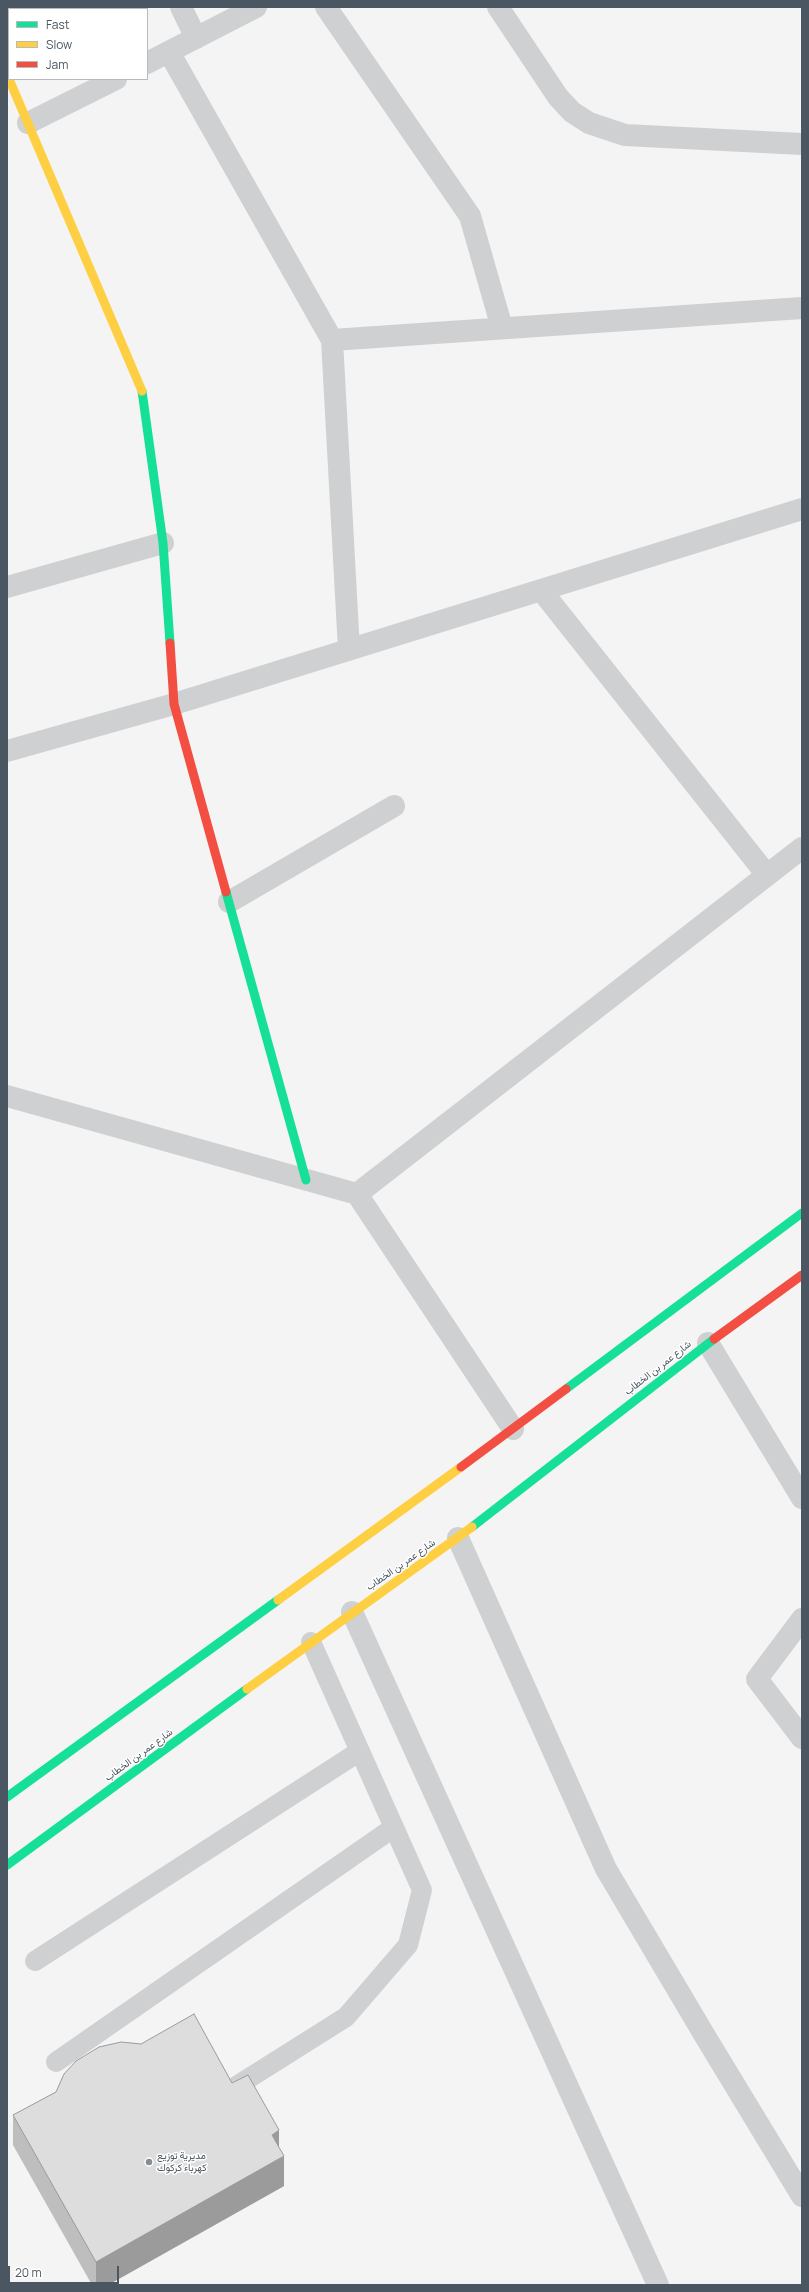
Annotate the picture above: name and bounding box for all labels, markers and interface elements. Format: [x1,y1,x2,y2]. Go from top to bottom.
legend [8,8,148,80]
text: Fast [46,16,70,33]
text: Slow [46,36,72,53]
text: Jam [46,56,68,73]
street label: شارع عمر بن الخطاب [622,1338,694,1398]
street label: شارع عمر بن الخطاب [364,1537,438,1593]
street label: شارع عمر بن الخطاب [103,1726,175,1784]
place label: مديرية توزيع كهرباء كركوك [157,2150,207,2174]
marker: مديرية توزيع كهرباء كركوك [144,2157,154,2167]
scale bar [10,2258,121,2284]
text: 20 m [15,2264,42,2281]

